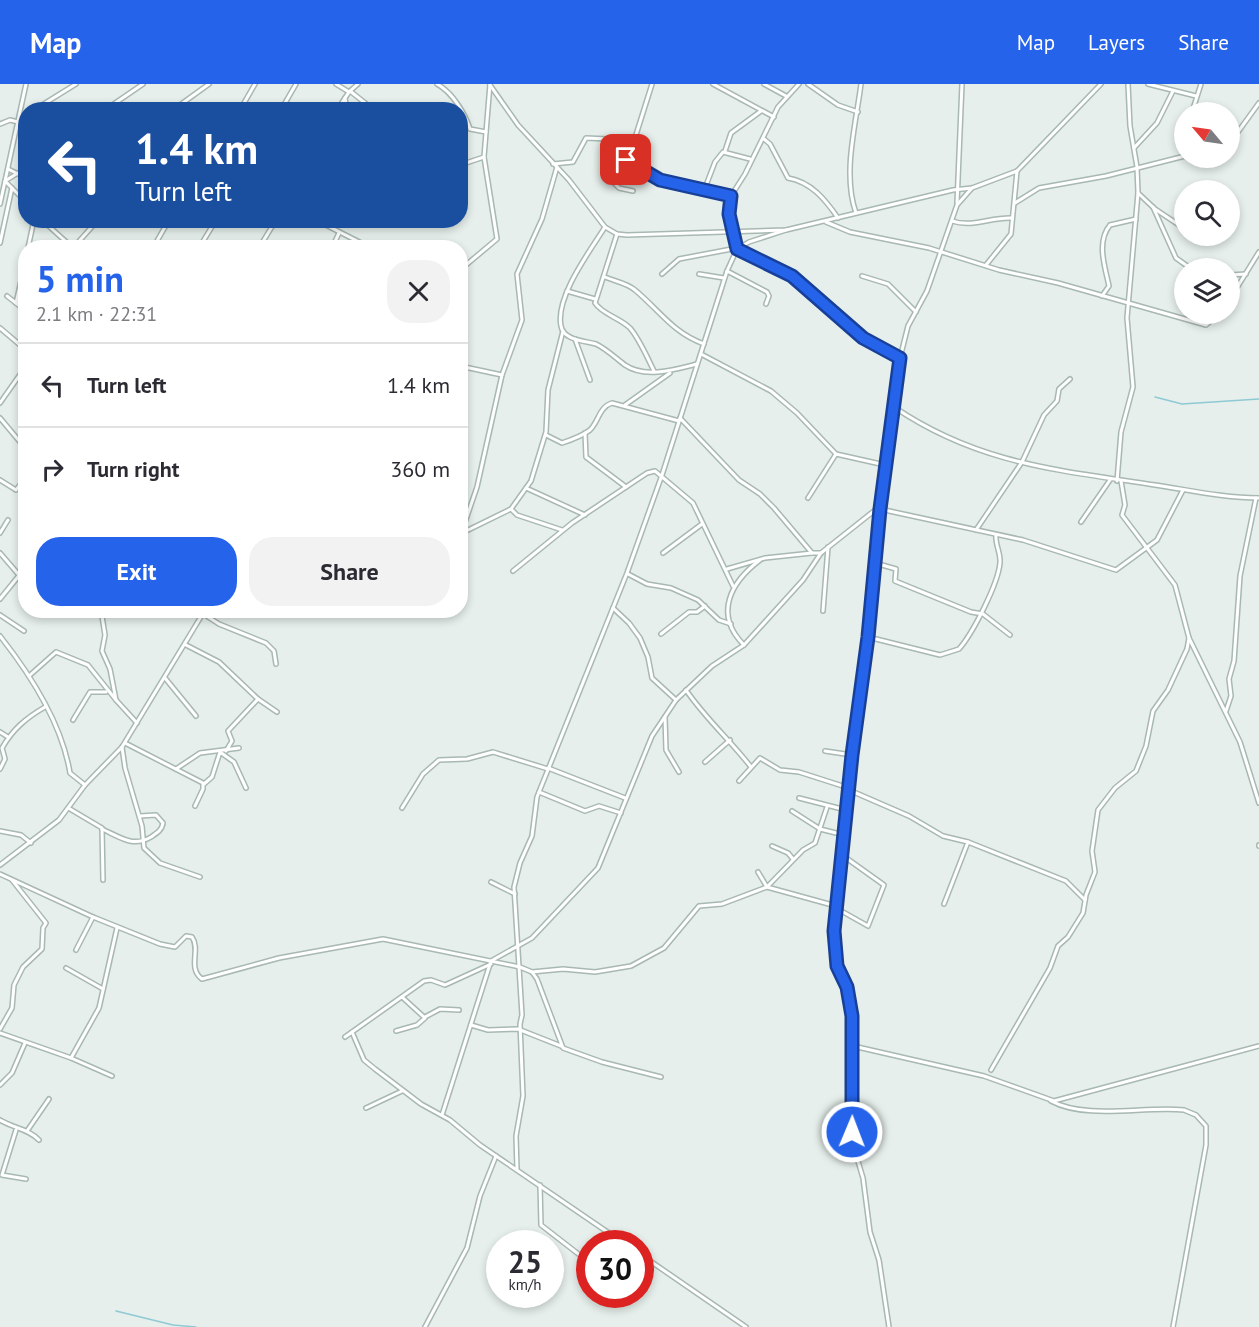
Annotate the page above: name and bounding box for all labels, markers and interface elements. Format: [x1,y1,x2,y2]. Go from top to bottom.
text: Map [30,24,81,61]
text: Map [1017,29,1055,56]
text: Layers [1088,29,1145,56]
text: Share [1178,29,1229,56]
north arrow [1174,102,1240,168]
map controls [1174,102,1240,324]
text: 1.4 km [135,121,258,176]
icon: left [36,126,114,204]
pin [600,134,651,185]
icon: arrive [609,143,642,176]
text: Turn left [135,174,232,208]
button: search [1174,180,1240,246]
text: 5 min [36,255,124,302]
button: layers [1174,258,1240,324]
button: close [387,260,450,323]
text: 2.1 km · 22:31 [36,301,157,327]
icon: left [36,369,69,402]
text: Turn left [87,371,167,399]
text: 1.4 km [387,371,450,399]
icon: right [36,453,69,486]
text: Turn right [87,455,179,483]
text: 360 m [390,455,450,483]
button: Exit [36,537,237,606]
button: Share [249,537,450,606]
position arrow [820,1100,884,1164]
speed limit sign: 30 [576,1230,654,1308]
text: 25 [508,1242,542,1281]
text: km/h [509,1275,541,1294]

